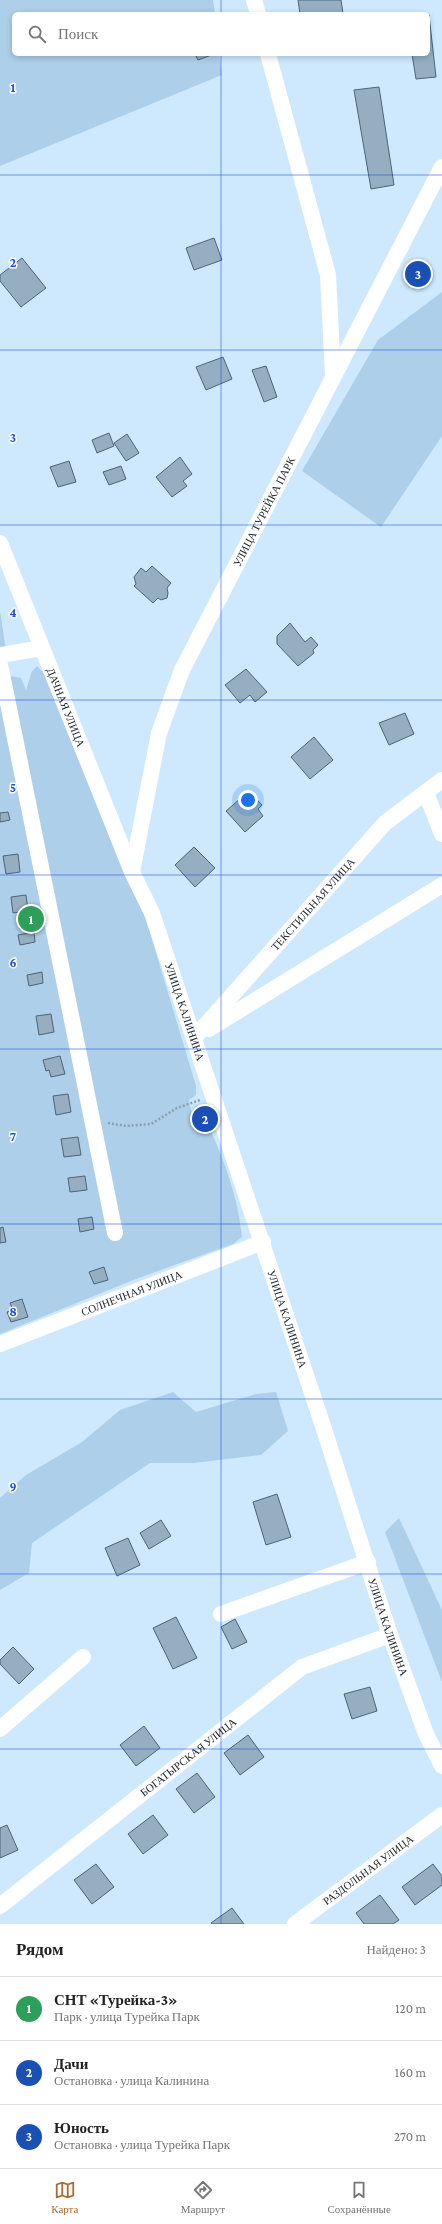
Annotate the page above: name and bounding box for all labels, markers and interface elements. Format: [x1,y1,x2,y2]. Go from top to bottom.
search box [12,12,430,56]
icon: search [26,23,48,45]
text: Поиск [58,26,98,42]
text: 1 [11,80,16,95]
text: 2 [10,255,17,270]
pin: 3 [405,259,431,289]
text: 3 [10,430,16,445]
street label: УЛИЦА ТУРЕЙКА ПАРК [231,454,298,569]
text: 4 [9,605,17,620]
street label: ДАЧНАЯ УЛИЦА [45,666,87,749]
text: 5 [10,780,16,795]
your location [238,790,258,810]
street label: ТЕКСТИЛЬНАЯ УЛИЦА [269,855,357,953]
pin: 1 [18,904,44,934]
text: 6 [9,955,17,970]
street label: УЛИЦА КАЛИНИНА [163,961,207,1062]
pin: 2 [192,1104,218,1134]
text: 7 [10,1129,16,1144]
street label: СОЛНЕЧНАЯ УЛИЦА [79,1268,184,1318]
street label: УЛИЦА КАЛИНИНА [265,1268,309,1369]
text: 8 [9,1304,17,1319]
text: 9 [9,1479,17,1494]
street label: УЛИЦА КАЛИНИНА [366,1576,410,1677]
street label: БОГАТЫРСКАЯ УЛИЦА [138,1715,239,1799]
street label: РАЗДОЛЬНАЯ УЛИЦА [321,1832,416,1907]
text: Рядом [16,1940,64,1959]
text: Найдено: 3 [366,1942,426,1957]
text: СНТ «Турейка-3» [54,1992,178,2008]
text: 1 [27,2001,31,2016]
text: 120 m [395,2001,426,2016]
text: Парк · улица Турейка Парк [54,2009,200,2024]
text: Дачи [54,2056,88,2072]
text: 2 [26,2065,32,2080]
text: 160 m [395,2065,426,2080]
text: Остановка · улица Калинина [54,2073,209,2088]
text: Юность [54,2120,109,2136]
text: 3 [26,2129,32,2144]
text: 270 m [394,2129,426,2144]
text: Остановка · улица Турейка Парк [54,2137,230,2152]
tab: Карта [51,2179,78,2215]
tab: Маршрут [181,2179,225,2215]
tab: Сохранённые [328,2179,391,2215]

